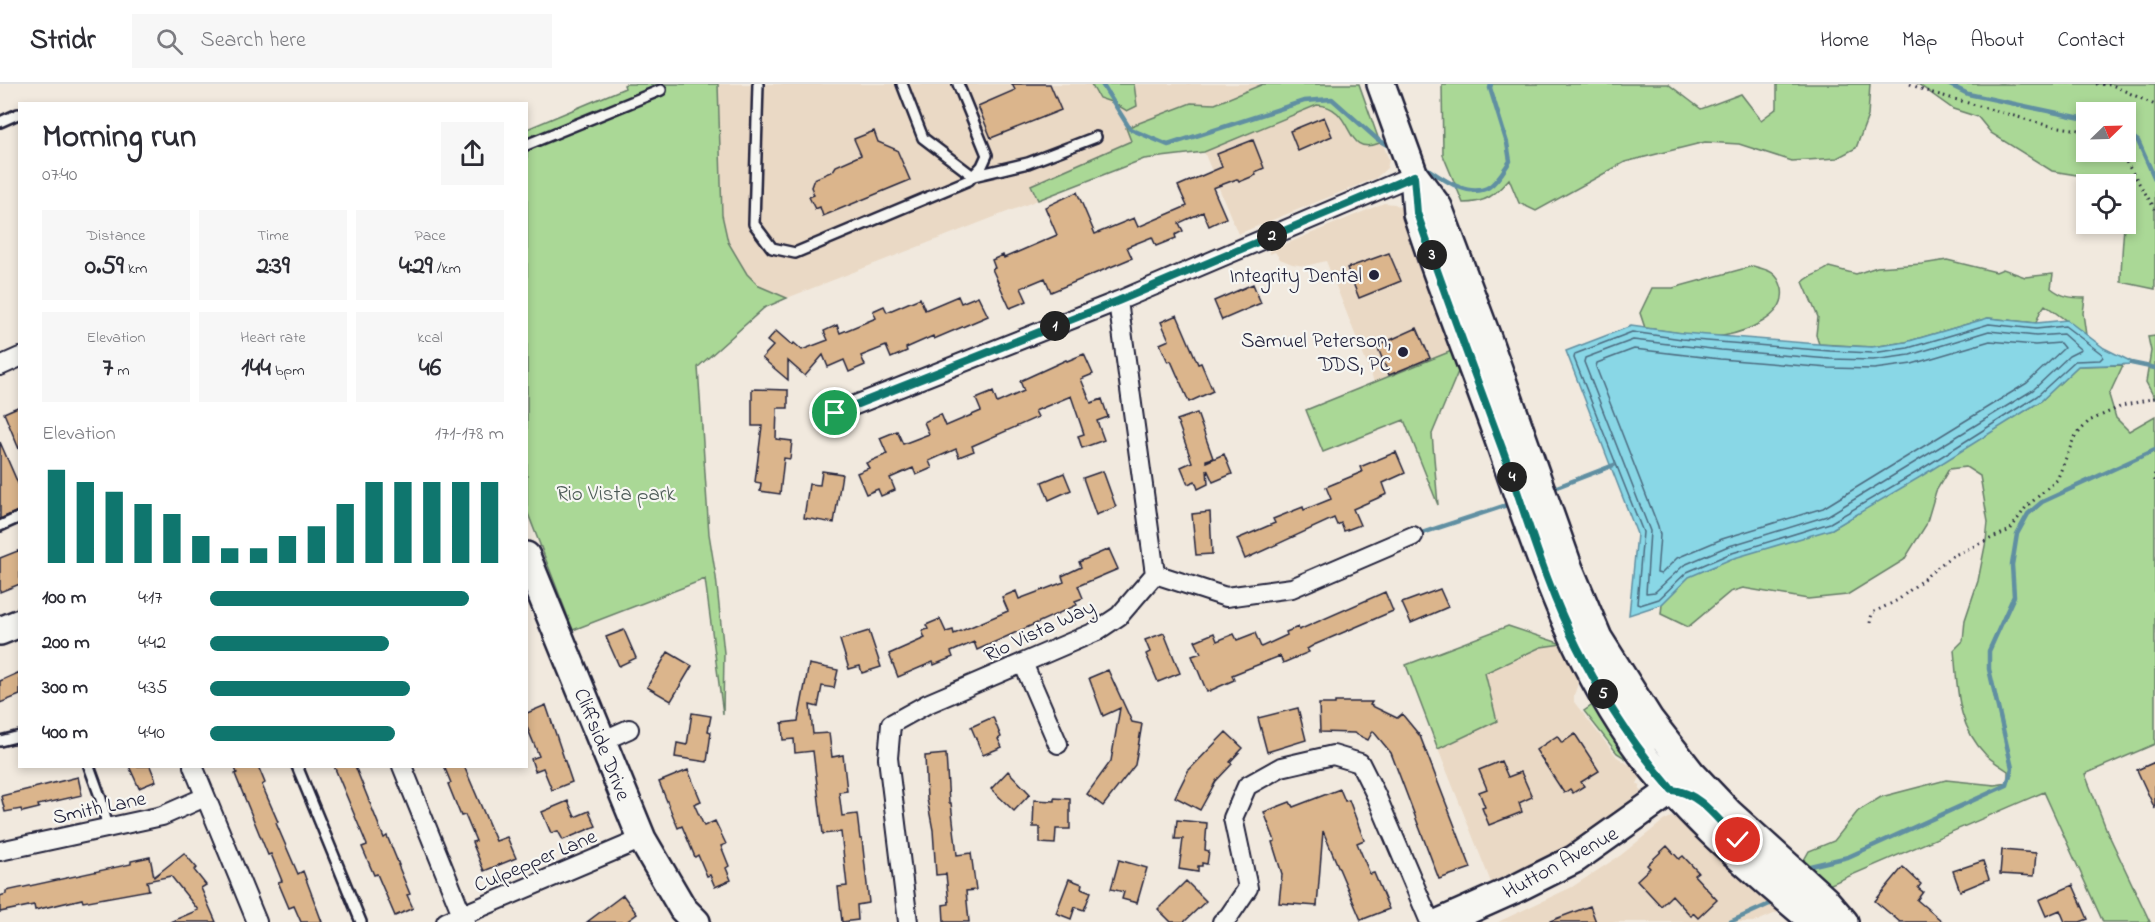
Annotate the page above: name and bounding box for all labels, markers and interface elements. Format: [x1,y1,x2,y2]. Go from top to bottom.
search box [132,14,552,68]
text: Stridr [30,21,96,62]
icon: search [153,25,186,58]
text: Search here [201,25,306,57]
text: Home [1820,26,1869,56]
text: Map [1902,26,1937,56]
text: About [1970,26,2024,56]
text: Contact [2057,26,2125,56]
north arrow [2076,102,2136,162]
map controls [2076,102,2136,234]
text: Morning run [42,114,196,162]
button: share [441,122,504,185]
text: 07:40 [42,161,77,190]
button: locate [2076,174,2136,234]
pin: 2 [1257,221,1287,251]
text: Distance [87,224,145,248]
text: Time [257,224,289,248]
text: Pace [414,224,446,248]
text: 2 [1268,224,1276,248]
pin: 3 [1417,240,1447,270]
text: 3 [1429,243,1435,267]
text: 0.59 [85,248,124,286]
text: 2:39 [256,248,290,286]
text: 4:29 [399,248,433,286]
text: km [124,257,147,281]
text: /km [433,257,461,281]
place label: Integrity Dental [1229,262,1362,294]
marker: Integrity Dental [1367,268,1381,282]
pin: 1 [1040,311,1070,341]
text: 1 [1052,314,1058,338]
text: Elevation [87,326,145,350]
text: Heart rate [240,326,306,350]
text: kcal [417,326,443,350]
place label: Samuel Peterson, DDS, PC [1241,327,1391,381]
marker: Samuel Peterson, DDS, PC [1396,345,1410,359]
text: 7 [102,350,113,388]
text: 144 [241,350,271,388]
text: 46 [419,350,441,388]
text: m [113,359,130,383]
text: bpm [271,359,305,383]
pin [809,387,860,438]
icon: arrive [818,396,851,429]
text: Elevation [42,420,116,449]
text: 171–178 m [435,420,504,449]
pin: 4 [1497,462,1527,492]
text: 4 [1509,465,1515,489]
park label: Rio Vista park [556,480,676,510]
text: 100 m [42,584,86,613]
text: 4:17 [138,584,163,613]
street label: Rio Vista Way [979,593,1101,673]
text: 200 m [42,629,90,658]
text: 4:42 [138,629,166,658]
text: 300 m [42,674,88,703]
text: 4:35 [138,674,168,703]
pin: 5 [1588,679,1618,709]
text: 5 [1598,682,1608,706]
street label: Cliffside Drive [565,684,638,806]
text: 400 m [42,719,88,748]
text: 4:40 [138,719,165,748]
street label: Smith Lane [50,784,149,833]
pin [1712,814,1763,865]
street label: Hutton Avenue [1498,819,1625,908]
street label: Culpepper Lane [470,822,602,901]
icon: check [1721,823,1754,856]

